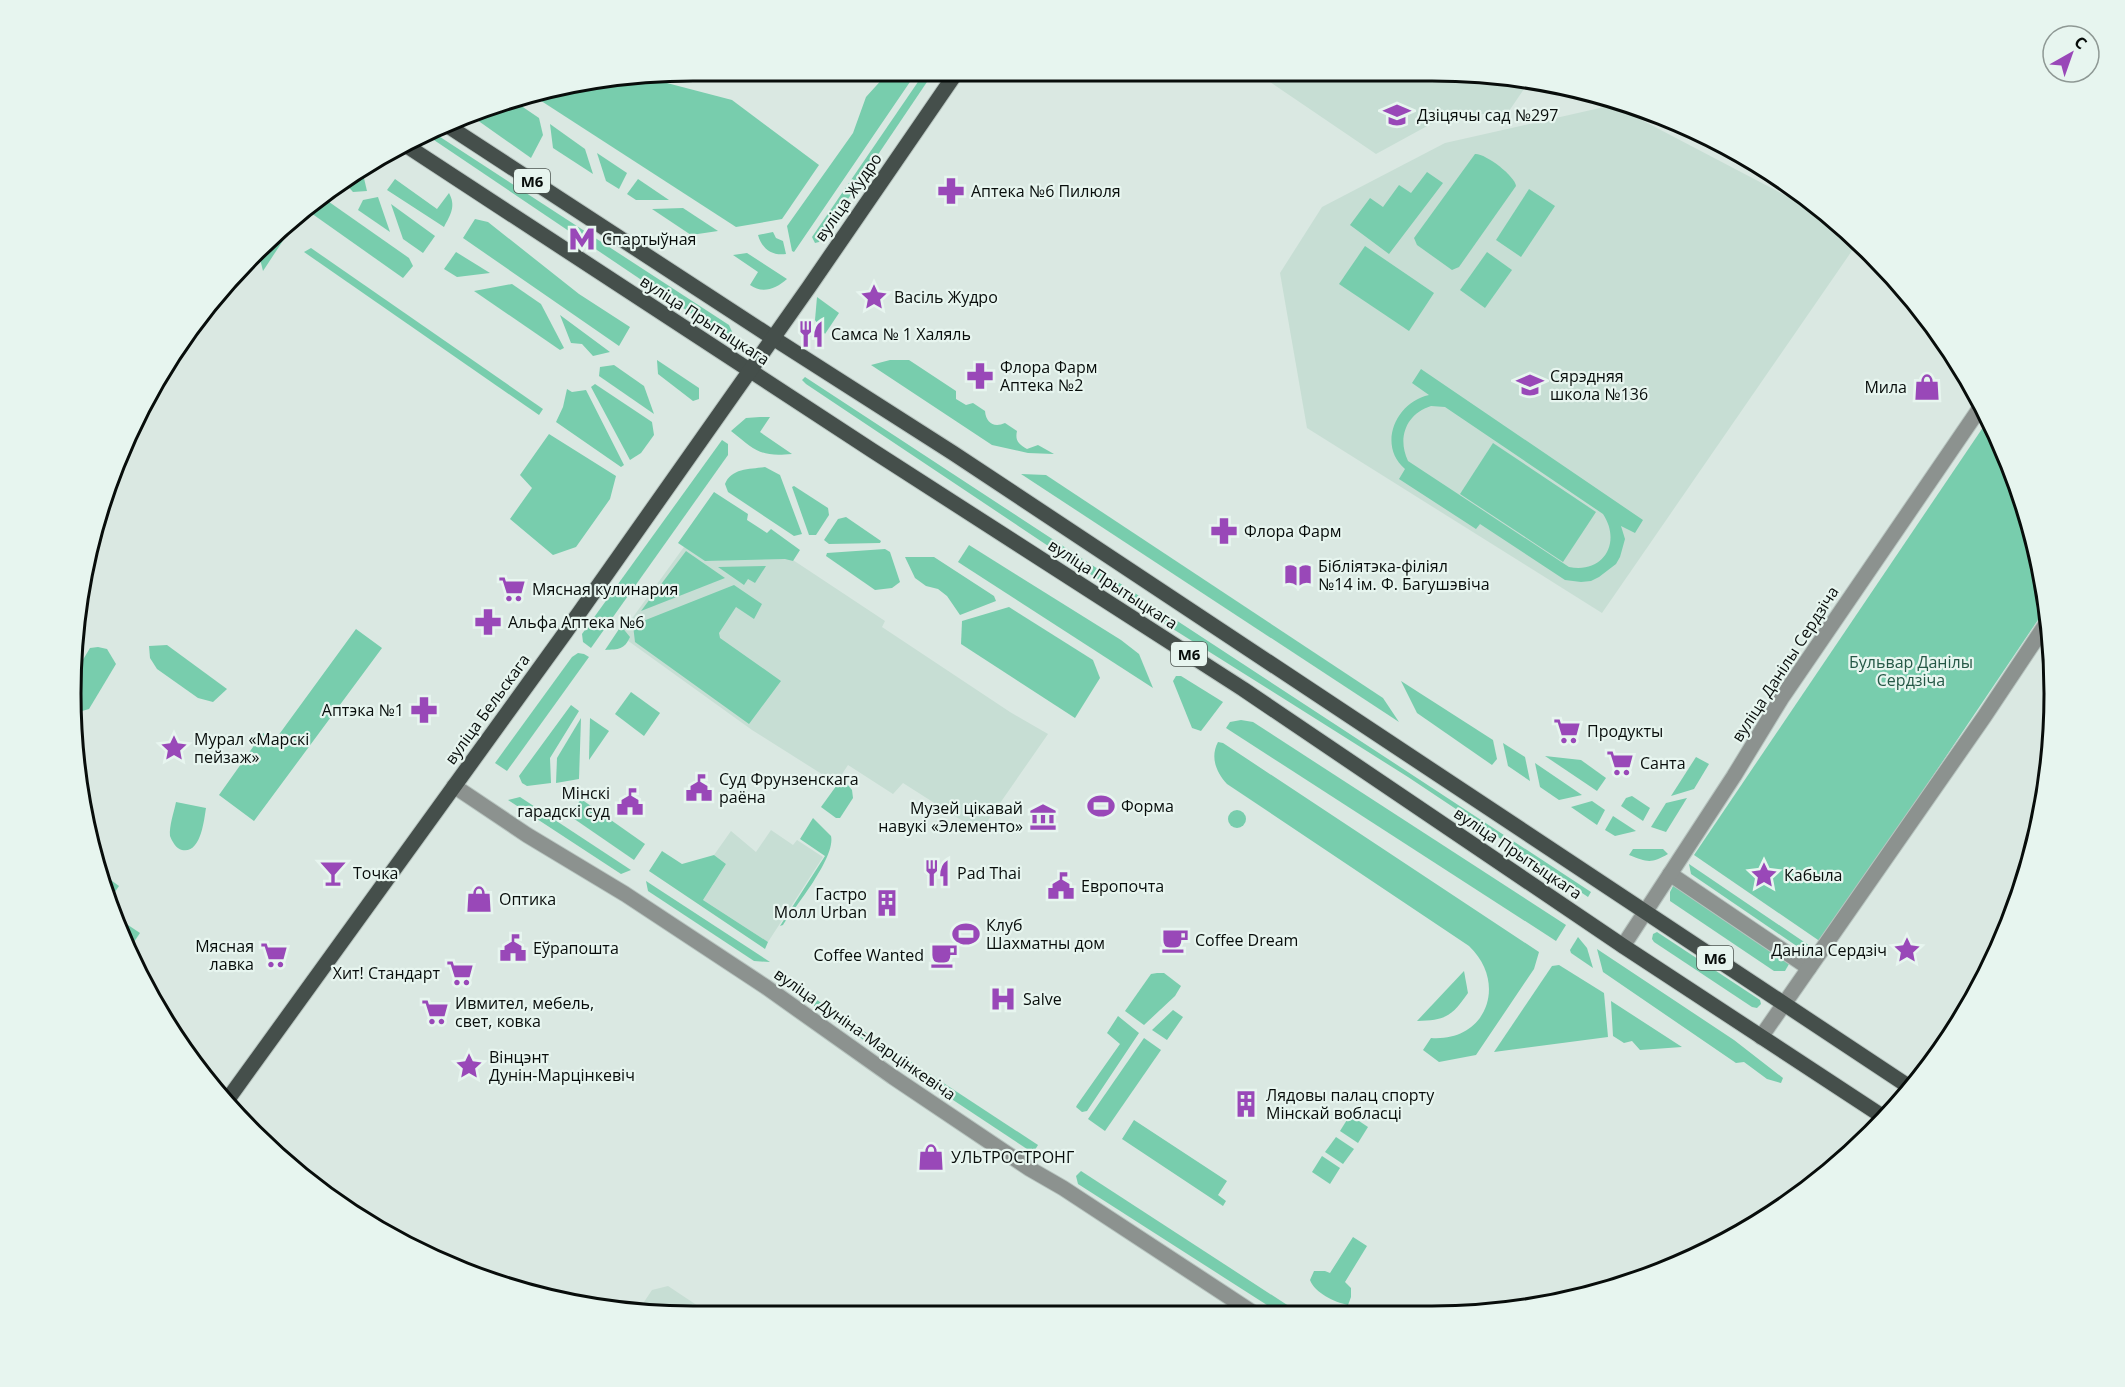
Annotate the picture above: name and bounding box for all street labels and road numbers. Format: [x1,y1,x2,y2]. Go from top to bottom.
street label: вуліца Жудро [809,148,887,246]
road number: М6 [514,169,550,193]
street label: вуліца Прытыцкага [636,270,774,370]
street label: вуліца Прытыцкага [1044,534,1182,634]
street label: вуліца Данілы Сердзіча [1726,582,1844,746]
road number: М6 [1171,642,1207,666]
street label: вуліца Бельскага [439,649,535,769]
street label: вуліца Прытыцкага [1450,802,1586,904]
road number: М6 [1697,946,1733,970]
street label: вуліца Дуніна-Марцінкевіча [770,963,960,1105]

